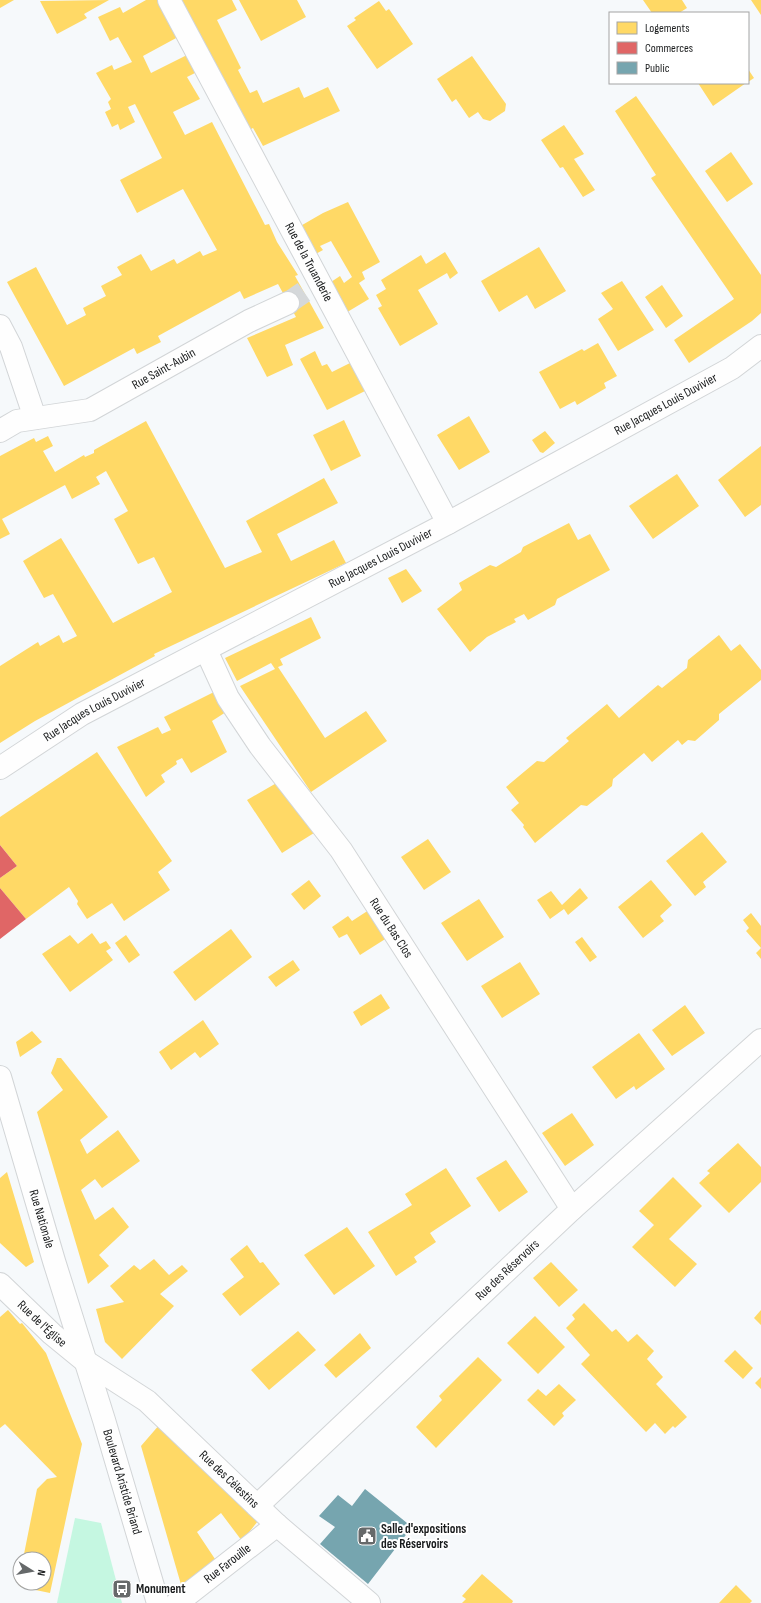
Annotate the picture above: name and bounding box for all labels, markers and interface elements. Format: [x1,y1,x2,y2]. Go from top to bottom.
legend [609,12,749,84]
text: Logements [645,21,689,36]
text: Commerces [645,41,693,56]
text: Public [645,61,670,76]
street label: Rue de la Truanderie [281,220,336,304]
street label: Rue Saint-Aubin [129,345,198,393]
street label: Rue Jacques Louis Duvivier [611,370,720,439]
street label: Rue Jacques Louis Duvivier [326,524,435,592]
street label: Rue Jacques Louis Duvivier [40,674,148,745]
street label: Rue du Bas Clos [366,895,416,961]
street label: Rue Nationale [25,1188,58,1250]
street label: Rue des Réservoirs [472,1236,543,1304]
street label: Rue de l'Église [14,1297,70,1351]
street label: Boulevard Aristide Briand [99,1427,145,1536]
street label: Rue des Célestins [196,1447,263,1512]
place label: Salle d'expositions des Réservoirs [381,1521,466,1552]
public building icon: Salle d'expositions des Réservoirs [356,1525,378,1547]
street label: Rue Farouille [201,1540,254,1587]
north arrow [12,1551,52,1591]
text: N [34,1569,48,1577]
bus stop icon: Monument [111,1578,133,1600]
place label: Monument [136,1581,186,1597]

